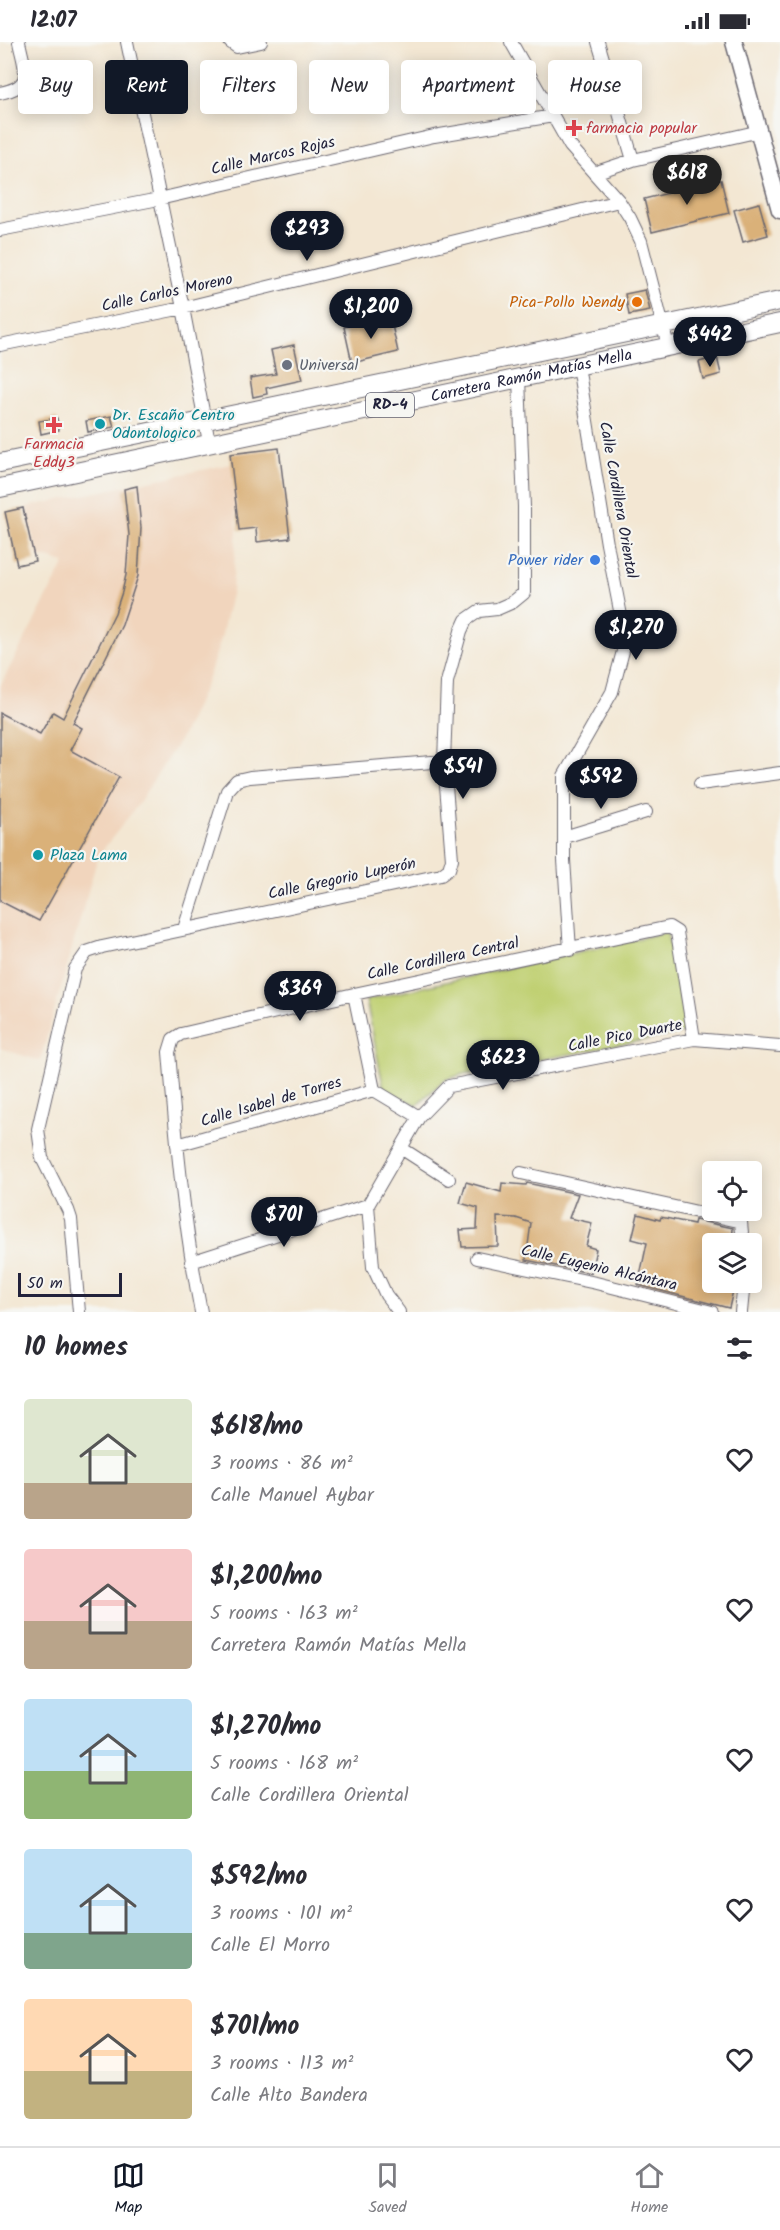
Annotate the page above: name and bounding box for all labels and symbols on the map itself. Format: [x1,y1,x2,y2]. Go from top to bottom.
place label: farmacia popular [586,116,699,141]
marker: farmacia popular [567,121,581,135]
street label: Calle Marcos Rojas [209,130,338,182]
pin: $618 [651,155,723,206]
pin: $293 [271,211,343,262]
street label: Calle Carlos Moreno [99,267,235,319]
pin: $1,200 [322,289,420,340]
place label: Pica-Pollo Wendy [509,290,625,315]
marker: Pica-Pollo Wendy [630,295,644,309]
pin: $442 [674,317,746,368]
street label: Carretera Ramón Matías Mella [428,342,634,409]
place label: Universal [299,353,358,378]
marker: Universal [280,358,294,372]
road number: RD-4 [366,393,414,417]
place label: Dr. Escaño Centro Odontologico [112,403,235,446]
marker: Dr. Escaño Centro Odontologico [93,417,107,431]
marker: Farmacia Eddy3 [47,418,61,432]
street label: Calle Cordillera Oriental [592,420,644,581]
place label: Farmacia Eddy3 [24,432,84,475]
place label: Power rider [508,548,585,573]
marker: Power rider [588,553,602,567]
pin: $1,270 [587,610,685,661]
pin: $541 [427,749,499,800]
pin: $592 [565,759,637,810]
place label: Plaza Lama [50,843,128,868]
marker: Plaza Lama [31,848,45,862]
street label: Calle Gregorio Luperón [266,851,418,907]
street label: Calle Cordillera Central [365,931,521,987]
pin: $369 [264,971,336,1022]
street label: Calle Pico Duarte [566,1013,684,1059]
pin: $623 [467,1040,539,1091]
street label: Calle Isabel de Torres [197,1070,345,1134]
pin: $701 [248,1197,320,1248]
street label: Calle Eugenio Alcántara [518,1238,680,1298]
scale bar [18,1270,122,1298]

